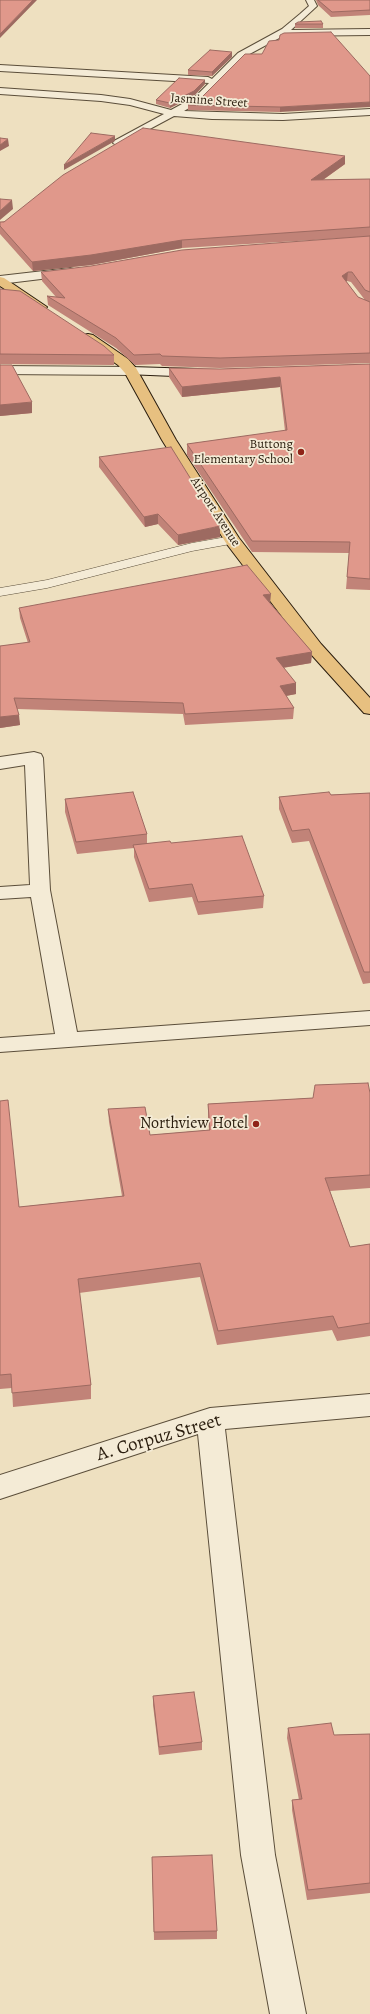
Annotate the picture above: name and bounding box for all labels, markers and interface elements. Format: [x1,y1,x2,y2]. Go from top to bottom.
street label: Jasmine Street [170,91,248,111]
place label: Buttong Elementary School [193,437,293,468]
marker: Buttong Elementary School [296,447,306,457]
street label: Airport Avenue [187,474,243,550]
place label: Northview Hotel [140,1114,248,1134]
marker: Northview Hotel [251,1119,261,1129]
street label: A. Corpuz Street [94,1409,224,1467]

